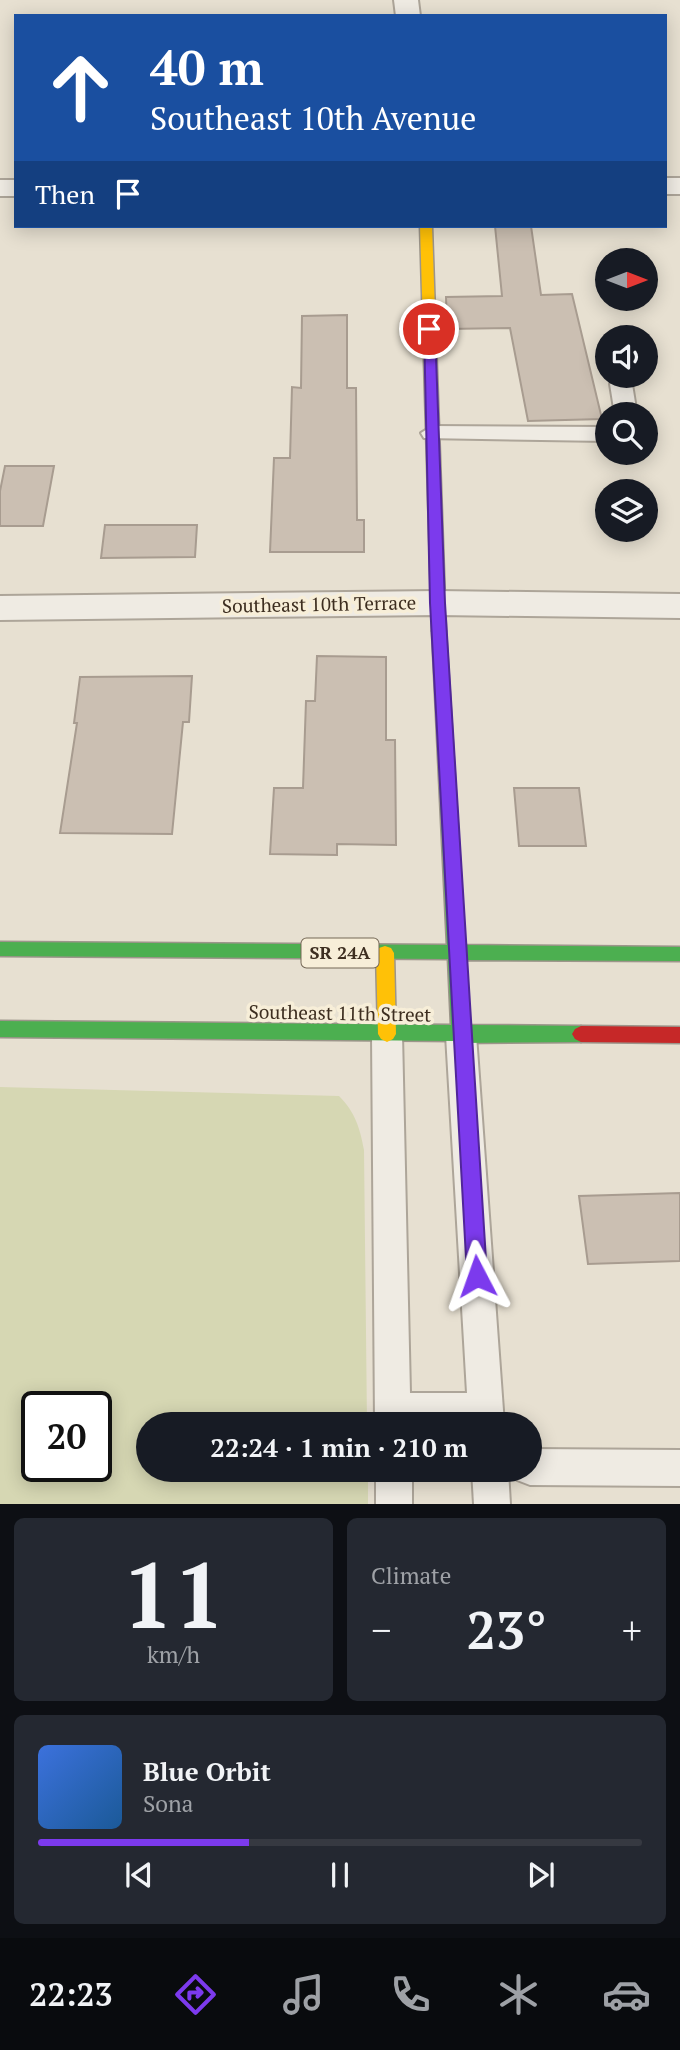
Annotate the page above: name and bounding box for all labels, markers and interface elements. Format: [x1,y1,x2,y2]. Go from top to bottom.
text: 40 m [150,34,264,99]
icon: ahead [35,42,126,133]
text: Southeast 10th Avenue [150,97,476,139]
icon: arrive [109,175,147,213]
text: Then [35,177,95,211]
north arrow [595,248,658,312]
map controls [595,248,658,542]
pin [399,299,459,359]
icon: arrive [410,310,448,348]
button: sound [595,325,658,388]
button: search [595,402,658,465]
button: layers [595,479,658,542]
street label: Southeast 10th Terrace [222,589,416,618]
road number: SR 24A [302,938,378,968]
street label: Southeast 11th Street [248,998,432,1027]
position arrow [440,1239,514,1313]
speed limit sign: 20 [21,1391,112,1482]
text: 22:24 · 1 min · 210 m [210,1430,468,1464]
text: 11 [122,1533,225,1654]
text: Climate [371,1560,451,1591]
text: 23° [466,1595,547,1664]
text: − [371,1605,391,1655]
text: + [622,1605,642,1655]
text: km/h [147,1639,200,1670]
text: Blue Orbit [143,1754,271,1788]
text: Sona [143,1788,193,1819]
icon: previous [120,1856,158,1894]
icon: pause [321,1856,359,1894]
icon: next [522,1856,560,1894]
icon: directions [171,1970,220,2019]
icon: music [279,1970,328,2019]
icon: phone [386,1970,435,2019]
icon: climate [494,1970,543,2019]
icon: car [602,1970,651,2019]
text: 22:23 [29,1973,113,2015]

